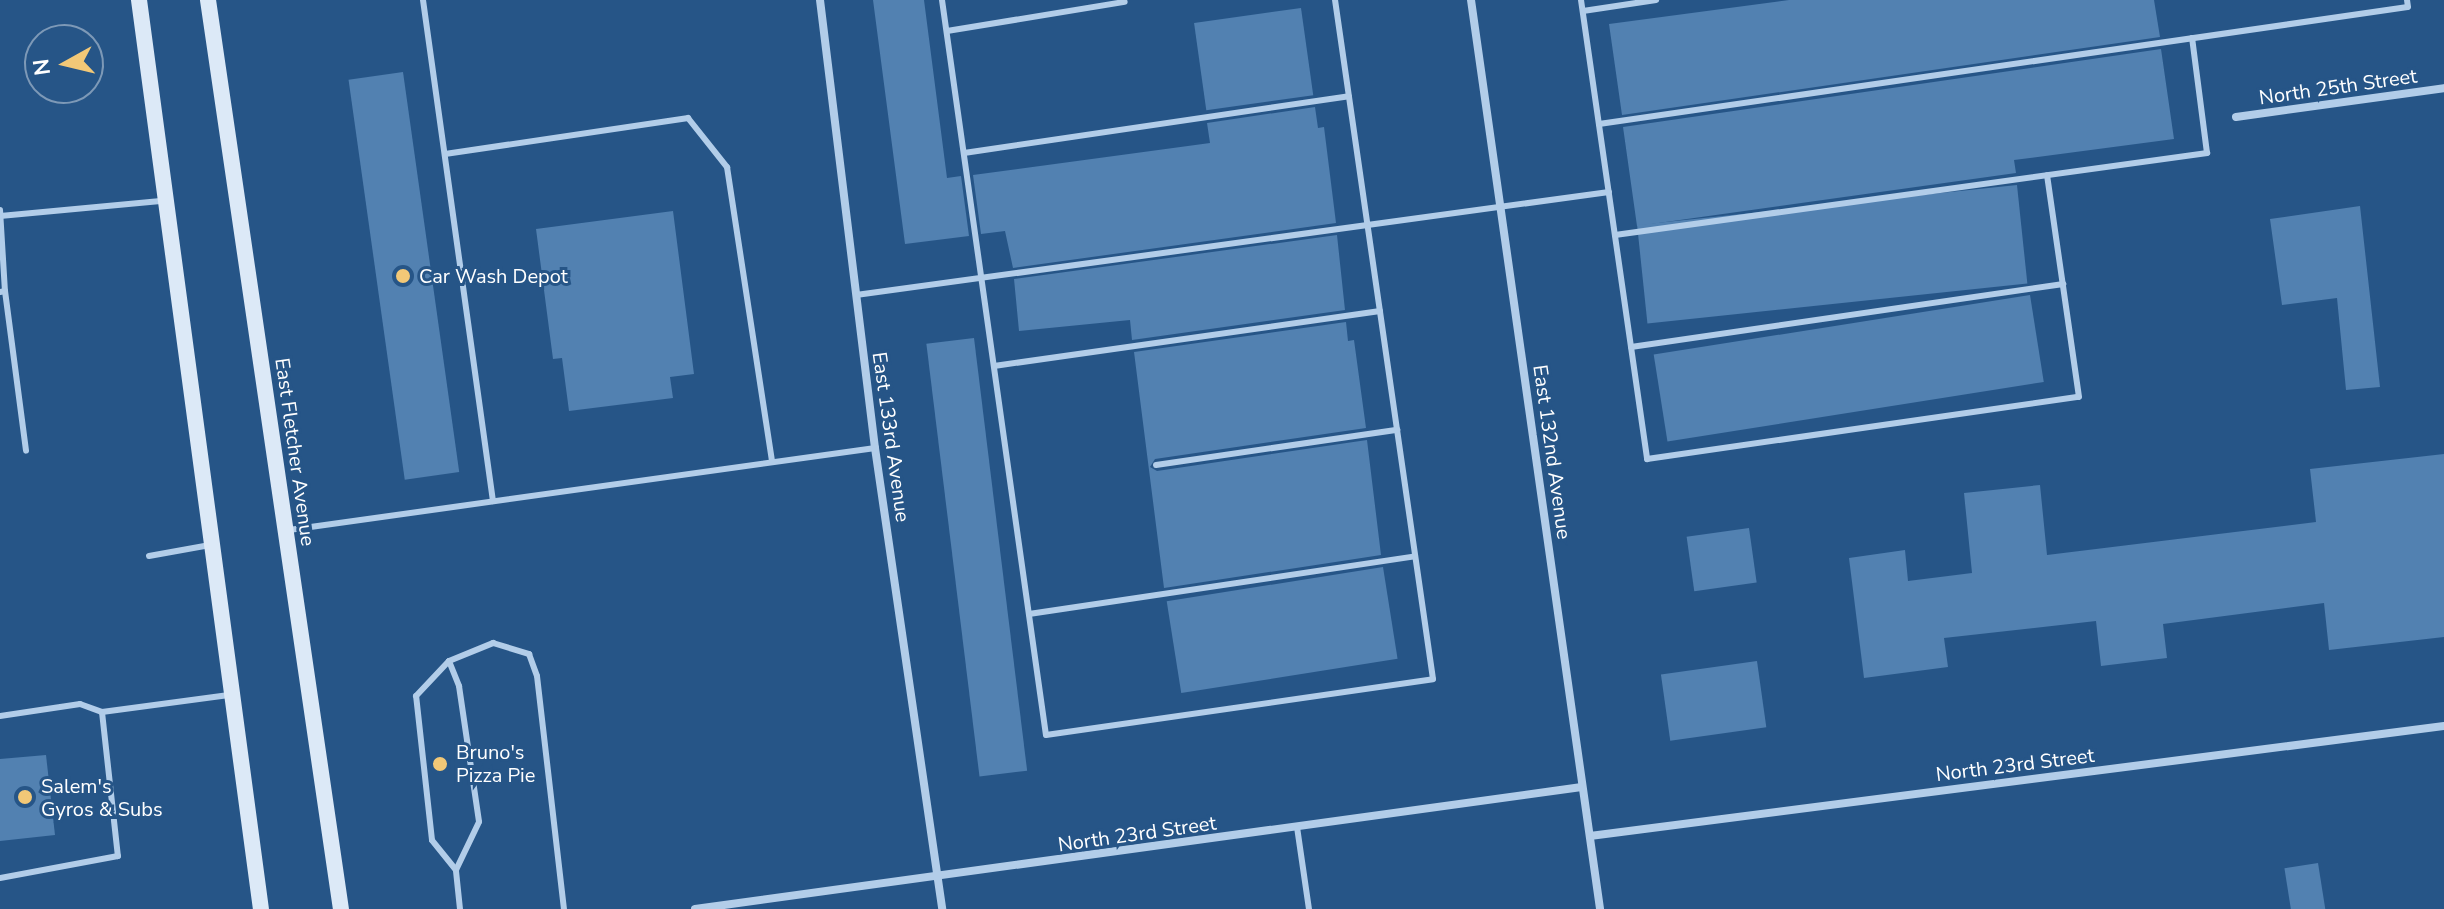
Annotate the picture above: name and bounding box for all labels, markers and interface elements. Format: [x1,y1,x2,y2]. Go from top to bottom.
north arrow [24,24,104,104]
text: N [26,57,58,77]
street label: North 25th Street [2258,64,2418,110]
place label: Car Wash Depot [419,264,568,288]
marker: Car Wash Depot [394,267,412,285]
street label: East 133rd Avenue [867,350,915,524]
street label: East Fletcher Avenue [270,356,320,548]
street label: East 132nd Avenue [1528,363,1576,541]
place label: Bruno's Pizza Pie [456,740,535,787]
street label: North 23rd Street [1934,743,2096,787]
marker: Bruno's Pizza Pie [431,755,449,773]
place label: Salem's Gyros & Subs [41,774,163,821]
marker: Salem's Gyros & Subs [16,788,34,806]
street label: North 23rd Street [1056,811,1218,857]

